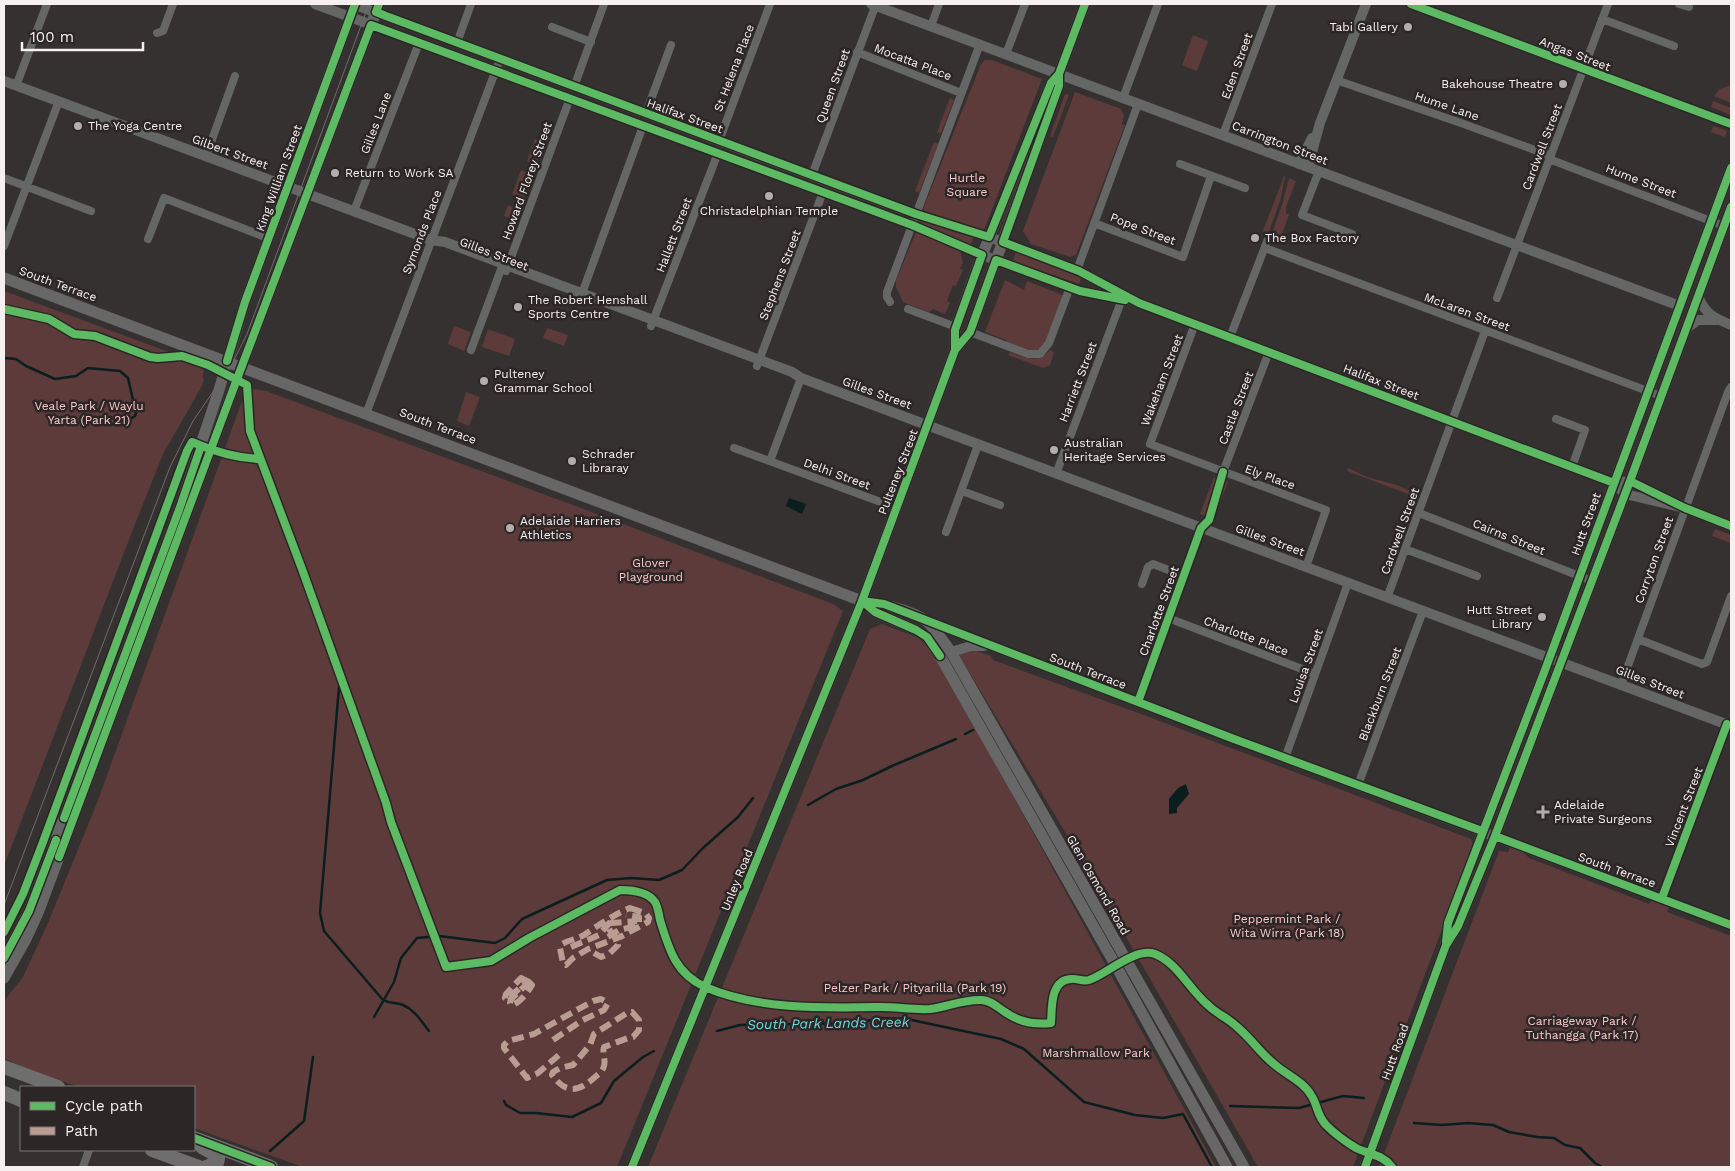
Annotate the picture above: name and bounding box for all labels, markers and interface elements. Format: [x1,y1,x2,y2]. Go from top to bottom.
scale bar [22,20,144,52]
place label: Tabi Gallery [1330,20,1399,34]
marker: Tabi Gallery [1402,21,1414,33]
street label: St Helena Place [711,22,757,114]
text: 100 m [30,28,74,46]
street label: Eden Street [1219,31,1255,101]
street label: Angas Street [1537,34,1613,74]
street label: Mocatta Place [872,41,954,83]
street label: Queen Street [813,47,853,125]
place label: Bakehouse Theatre [1441,77,1553,91]
marker: Bakehouse Theatre [1557,78,1569,90]
street label: Hume Lane [1413,88,1481,124]
street label: Gilles Lane [358,90,394,156]
street label: Halifax Street [645,96,725,136]
street label: Cardwell Street [1519,102,1565,192]
street label: Carrington Street [1230,118,1330,168]
place label: The Yoga Centre [88,119,182,133]
marker: The Yoga Centre [72,120,84,132]
street label: Howard Florey Street [499,120,555,242]
street label: King William Street [253,123,305,233]
street label: Gilbert Street [190,132,270,172]
street label: Hume Street [1604,161,1678,201]
place label: Return to Work SA [345,166,454,180]
marker: Return to Work SA [329,167,341,179]
park label: Hurtle Square [946,171,988,199]
street label: Symonds Place [400,188,445,276]
marker: Christadelphian Temple [763,190,775,202]
street label: Hallett Street [653,196,695,274]
place label: Christadelphian Temple [700,204,838,218]
street label: Pope Street [1108,210,1178,248]
street label: Stephens Street [756,228,804,322]
place label: The Box Factory [1265,231,1360,245]
marker: The Box Factory [1249,232,1261,244]
street label: Gilles Street [458,234,530,274]
street label: South Terrace [17,263,99,305]
street label: McLaren Street [1422,290,1512,334]
place label: The Robert Henshall Sports Centre [528,293,648,321]
marker: The Robert Henshall Sports Centre [512,301,524,313]
street label: Wakeham Street [1138,332,1186,428]
street label: Harriett Street [1056,340,1100,424]
street label: Halifax Street [1341,361,1421,403]
place label: Pulteney Grammar School [494,367,593,395]
street label: Castle Street [1216,369,1256,447]
street label: Gilles Street [840,374,914,412]
marker: Pulteney Grammar School [478,375,490,387]
park label: Veale Park / Waylu Yarta (Park 21) [34,399,144,427]
street label: South Terrace [397,405,479,447]
street label: Pulteney Street [875,427,921,517]
place label: Australian Heritage Services [1064,436,1166,464]
marker: Australian Heritage Services [1048,444,1060,456]
place label: Schrader Libraray [582,447,635,475]
marker: Schrader Libraray [566,455,578,467]
street label: Delhi Street [802,455,872,493]
street label: Ely Place [1243,461,1297,493]
street label: Cardwell Street [1378,486,1422,576]
street label: Hutt Street [1568,491,1604,557]
place label: Adelaide Harriers Athletics [520,514,621,542]
street label: Corryton Street [1632,515,1676,605]
street label: Cairns Street [1471,516,1547,558]
street label: Gilles Street [1233,521,1307,559]
marker: Adelaide Harriers Athletics [504,522,516,534]
park label: Glover Playground [619,556,683,584]
street label: Charlotte Street [1136,564,1182,658]
place label: Hutt Street Library [1466,603,1533,631]
marker: Hutt Street Library [1536,611,1548,623]
street label: Charlotte Place [1202,613,1291,659]
street label: Louisa Street [1286,627,1326,705]
street label: Blackburn Street [1356,645,1404,743]
street label: South Terrace [1047,650,1129,692]
street label: Gilles Street [1614,662,1686,702]
street label: Vincent Street [1662,765,1706,849]
place label: Adelaide Private Surgeons [1554,798,1652,826]
marker: Adelaide Private Surgeons [1536,805,1550,819]
street label: Glen Osmond Road [1064,833,1132,937]
street label: Unley Road [718,847,756,913]
street label: South Terrace [1576,849,1658,891]
park label: Peppermint Park / Wita Wirra (Park 18) [1230,912,1344,940]
park label: Pelzer Park / Pityarilla (Park 19) [824,981,1006,995]
water label: South Park Lands Creek [747,1014,910,1032]
park label: Carriageway Park / Tuthangga (Park 17) [1526,1014,1638,1042]
street label: Hutt Road [1378,1022,1412,1082]
park label: Marshmallow Park [1042,1046,1150,1060]
legend [20,1086,195,1151]
text: Cycle path [65,1097,143,1115]
text: Path [65,1122,98,1140]

